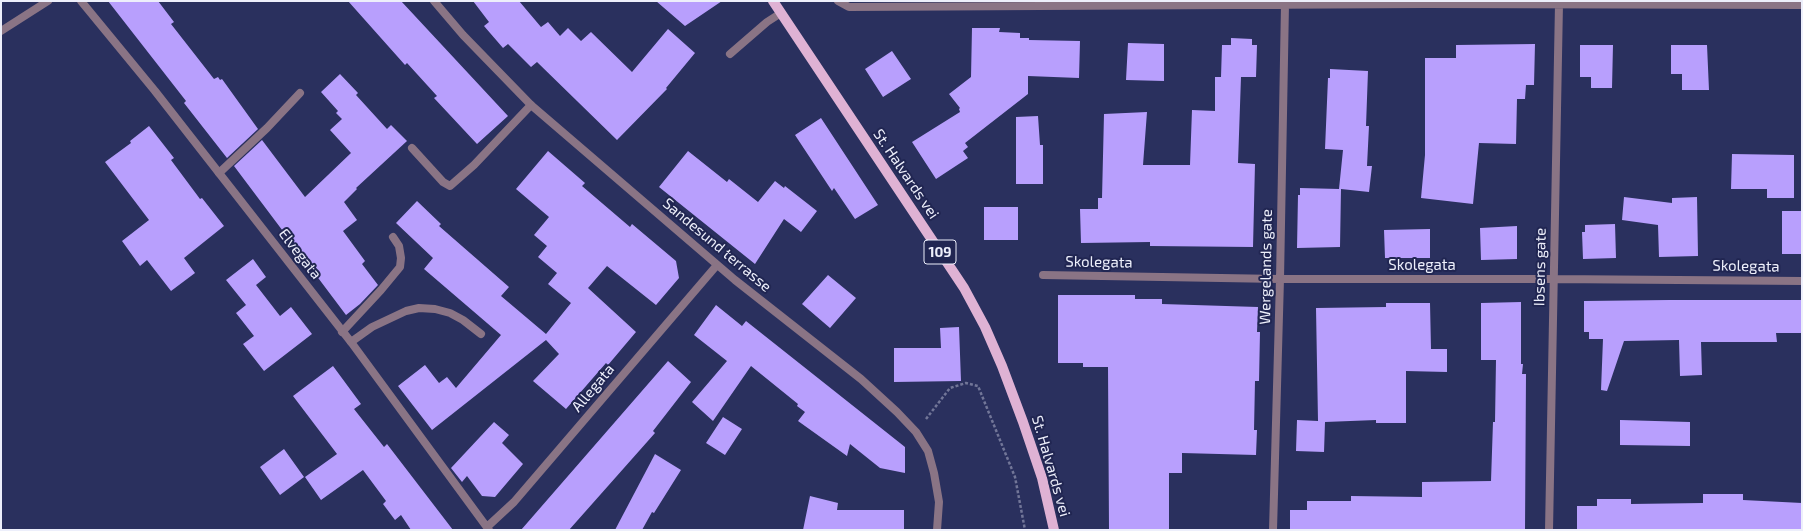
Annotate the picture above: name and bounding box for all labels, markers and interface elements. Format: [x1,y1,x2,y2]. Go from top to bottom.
street label: St. Halvards vei [869,126,943,222]
street label: Sandesund terrasse [659,194,775,296]
street label: Wergelands gate [1256,209,1276,325]
street label: Elvegata [275,225,325,283]
street label: Ibsens gate [1530,228,1550,306]
road number: 109 [924,240,956,264]
street label: Skolegata [1065,252,1133,272]
street label: Skolegata [1388,256,1456,274]
street label: Skolegata [1712,256,1780,276]
street label: Allegata [568,360,618,416]
street label: St. Halvards vei [1028,413,1074,519]

